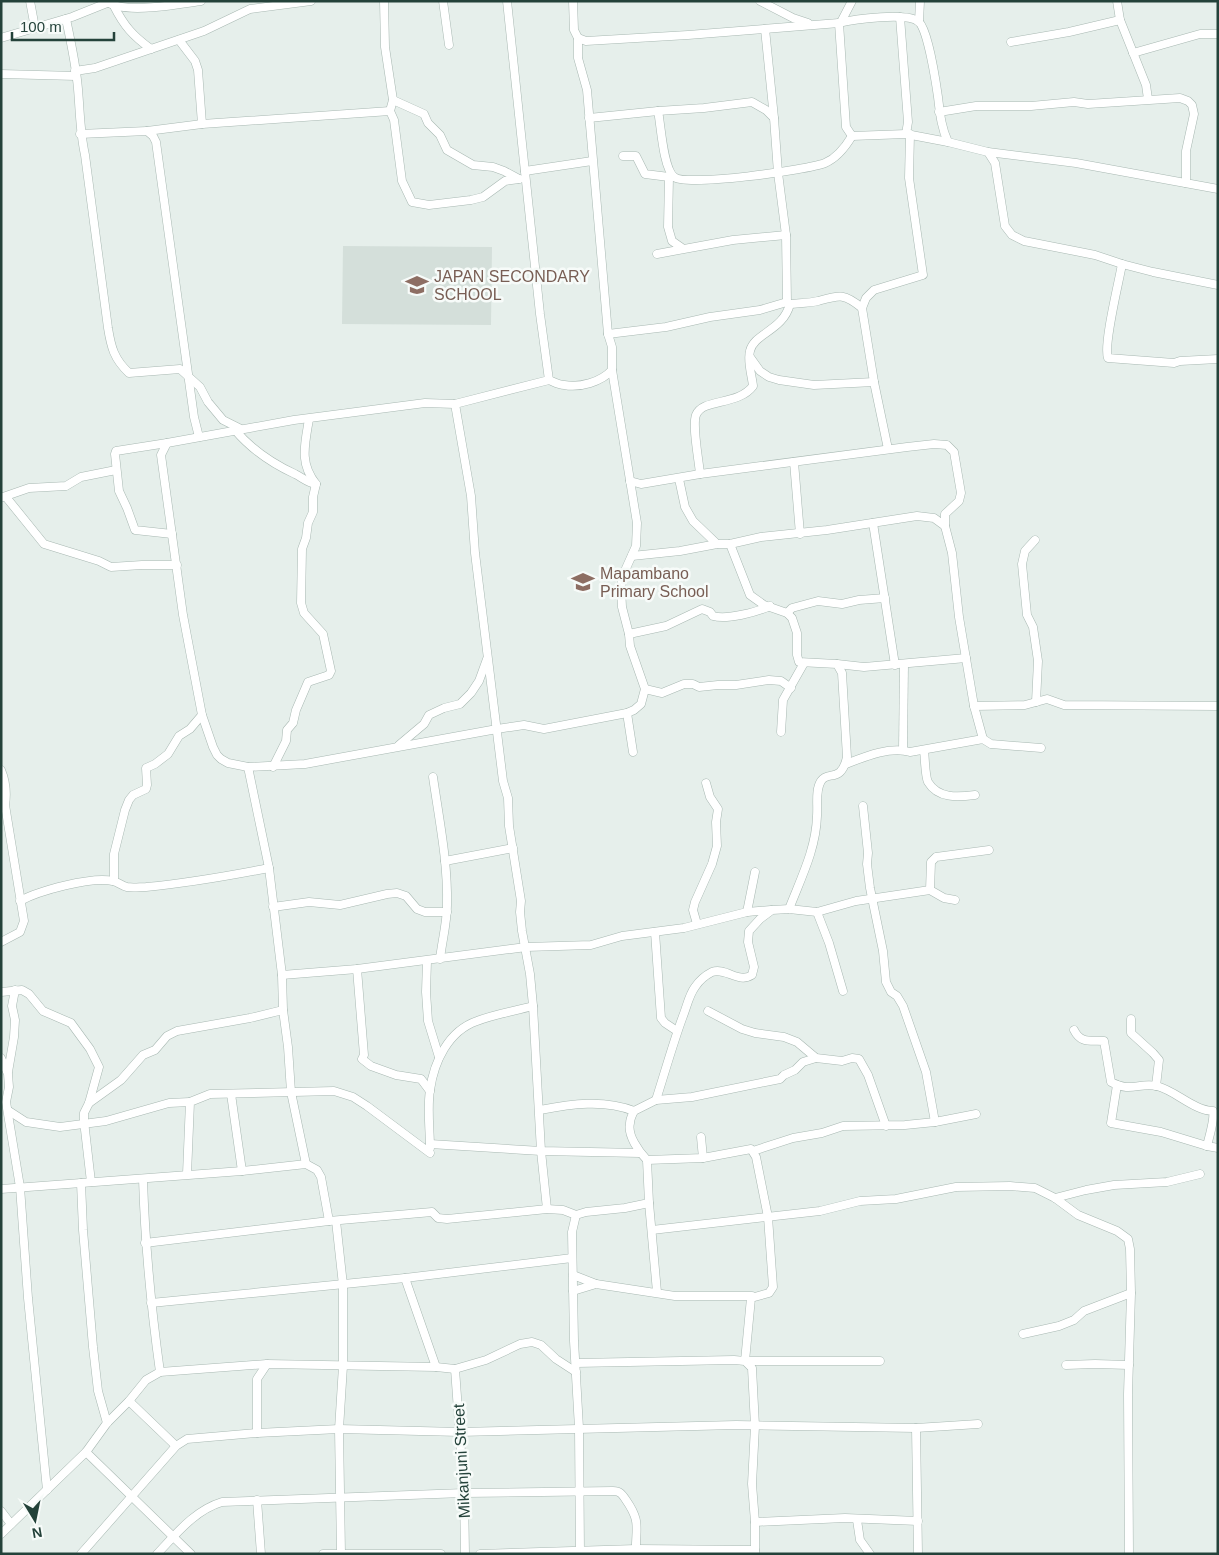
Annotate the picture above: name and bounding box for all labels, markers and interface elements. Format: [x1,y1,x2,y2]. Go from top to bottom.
scale bar [12,10,115,42]
text: 100 m [20,18,62,35]
place label: JAPAN SECONDARY SCHOOL [434,268,590,303]
school or university icon: JAPAN SECONDARY SCHOOL [404,272,430,298]
place label: Mapambano Primary School [600,565,708,600]
school or university icon: Mapambano Primary School [570,569,596,595]
street label: Mikanjuni Street [450,1403,473,1519]
north arrow [10,1495,60,1545]
text: N [31,1524,44,1542]

